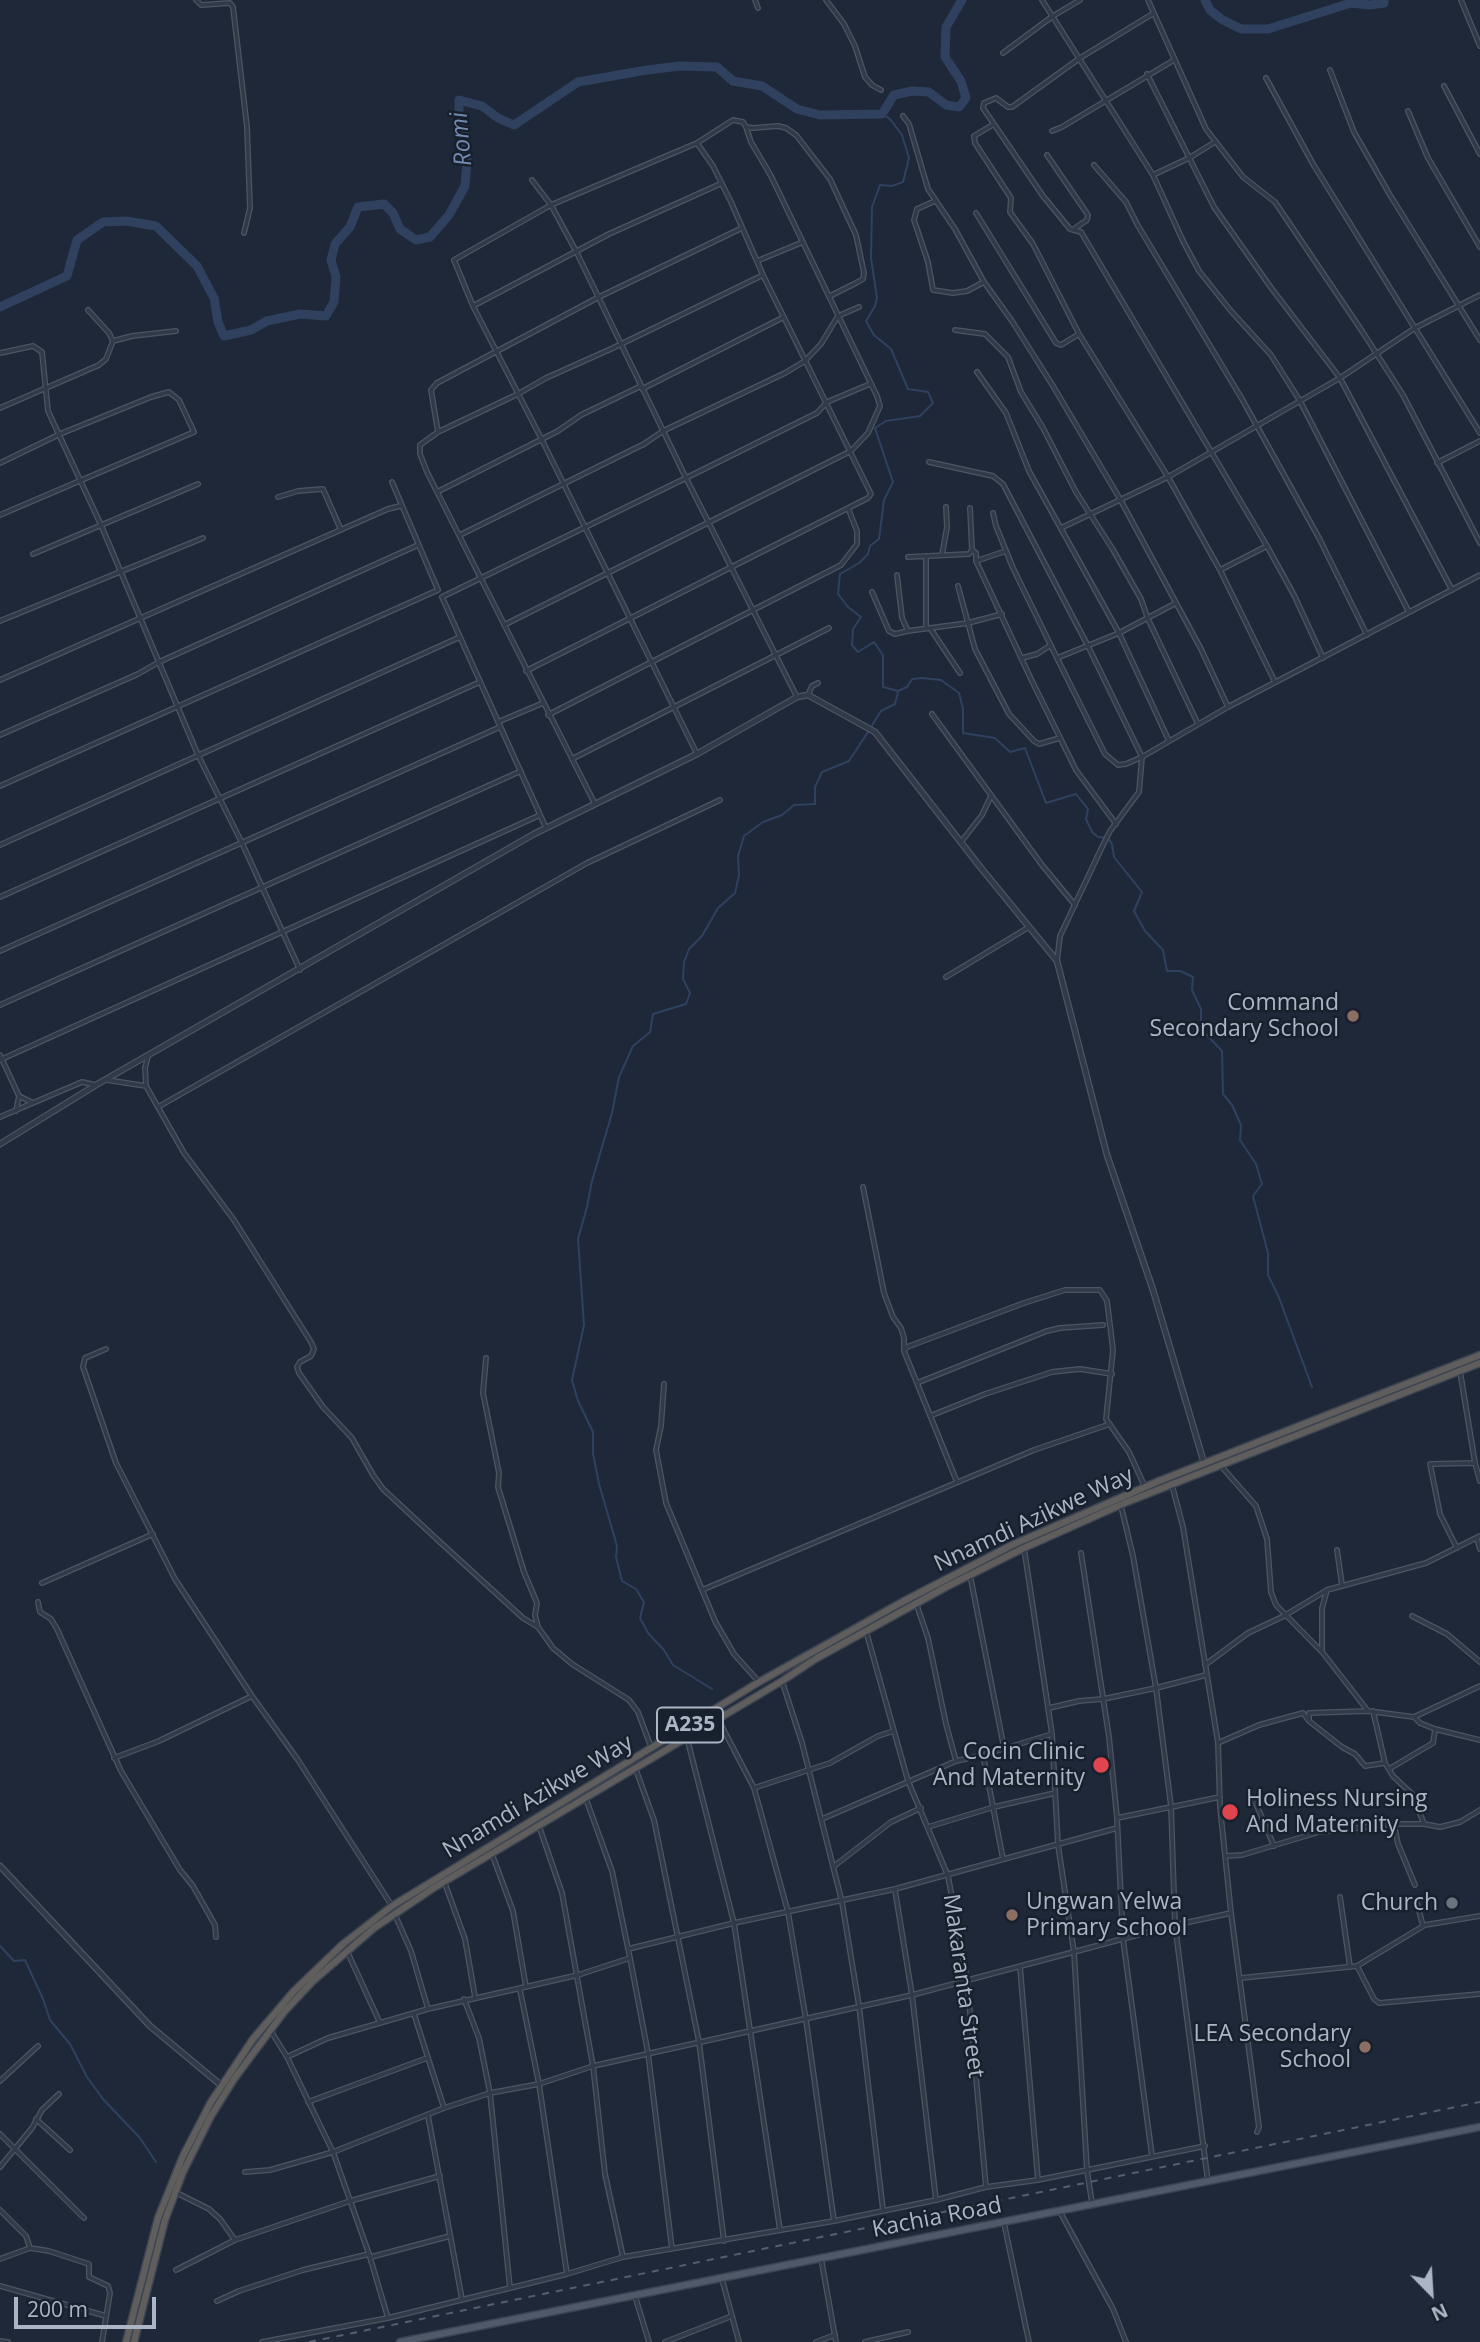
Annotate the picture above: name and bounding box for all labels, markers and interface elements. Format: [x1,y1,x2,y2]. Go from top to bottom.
water label: Romi [445,111,479,167]
place label: Command Secondary School [1150,989,1339,1043]
marker: Command Secondary School [1345,1008,1361,1024]
street label: Nnamdi Azikwe Way [930,1462,1138,1578]
road number: A235 [657,1708,723,1742]
street label: Nnamdi Azikwe Way [438,1729,638,1865]
place label: Cocin Clinic And Maternity [933,1738,1085,1792]
marker: Cocin Clinic And Maternity [1091,1755,1111,1775]
place label: Holiness Nursing And Maternity [1246,1785,1428,1839]
marker: Holiness Nursing And Maternity [1220,1802,1240,1822]
place label: Ungwan Yelwa Primary School [1026,1888,1187,1942]
place label: Church [1361,1889,1438,1917]
street label: Makaranta Street [936,1892,990,2080]
marker: Church [1444,1895,1460,1911]
marker: Ungwan Yelwa Primary School [1004,1907,1020,1923]
place label: LEA Secondary School [1193,2020,1351,2074]
marker: LEA Secondary School [1357,2039,1373,2055]
street label: Kachia Road [870,2192,1004,2244]
north arrow [1396,2258,1466,2328]
scale bar [18,2282,159,2326]
text: 200 m [27,2295,88,2323]
text: N [1427,2297,1452,2327]

